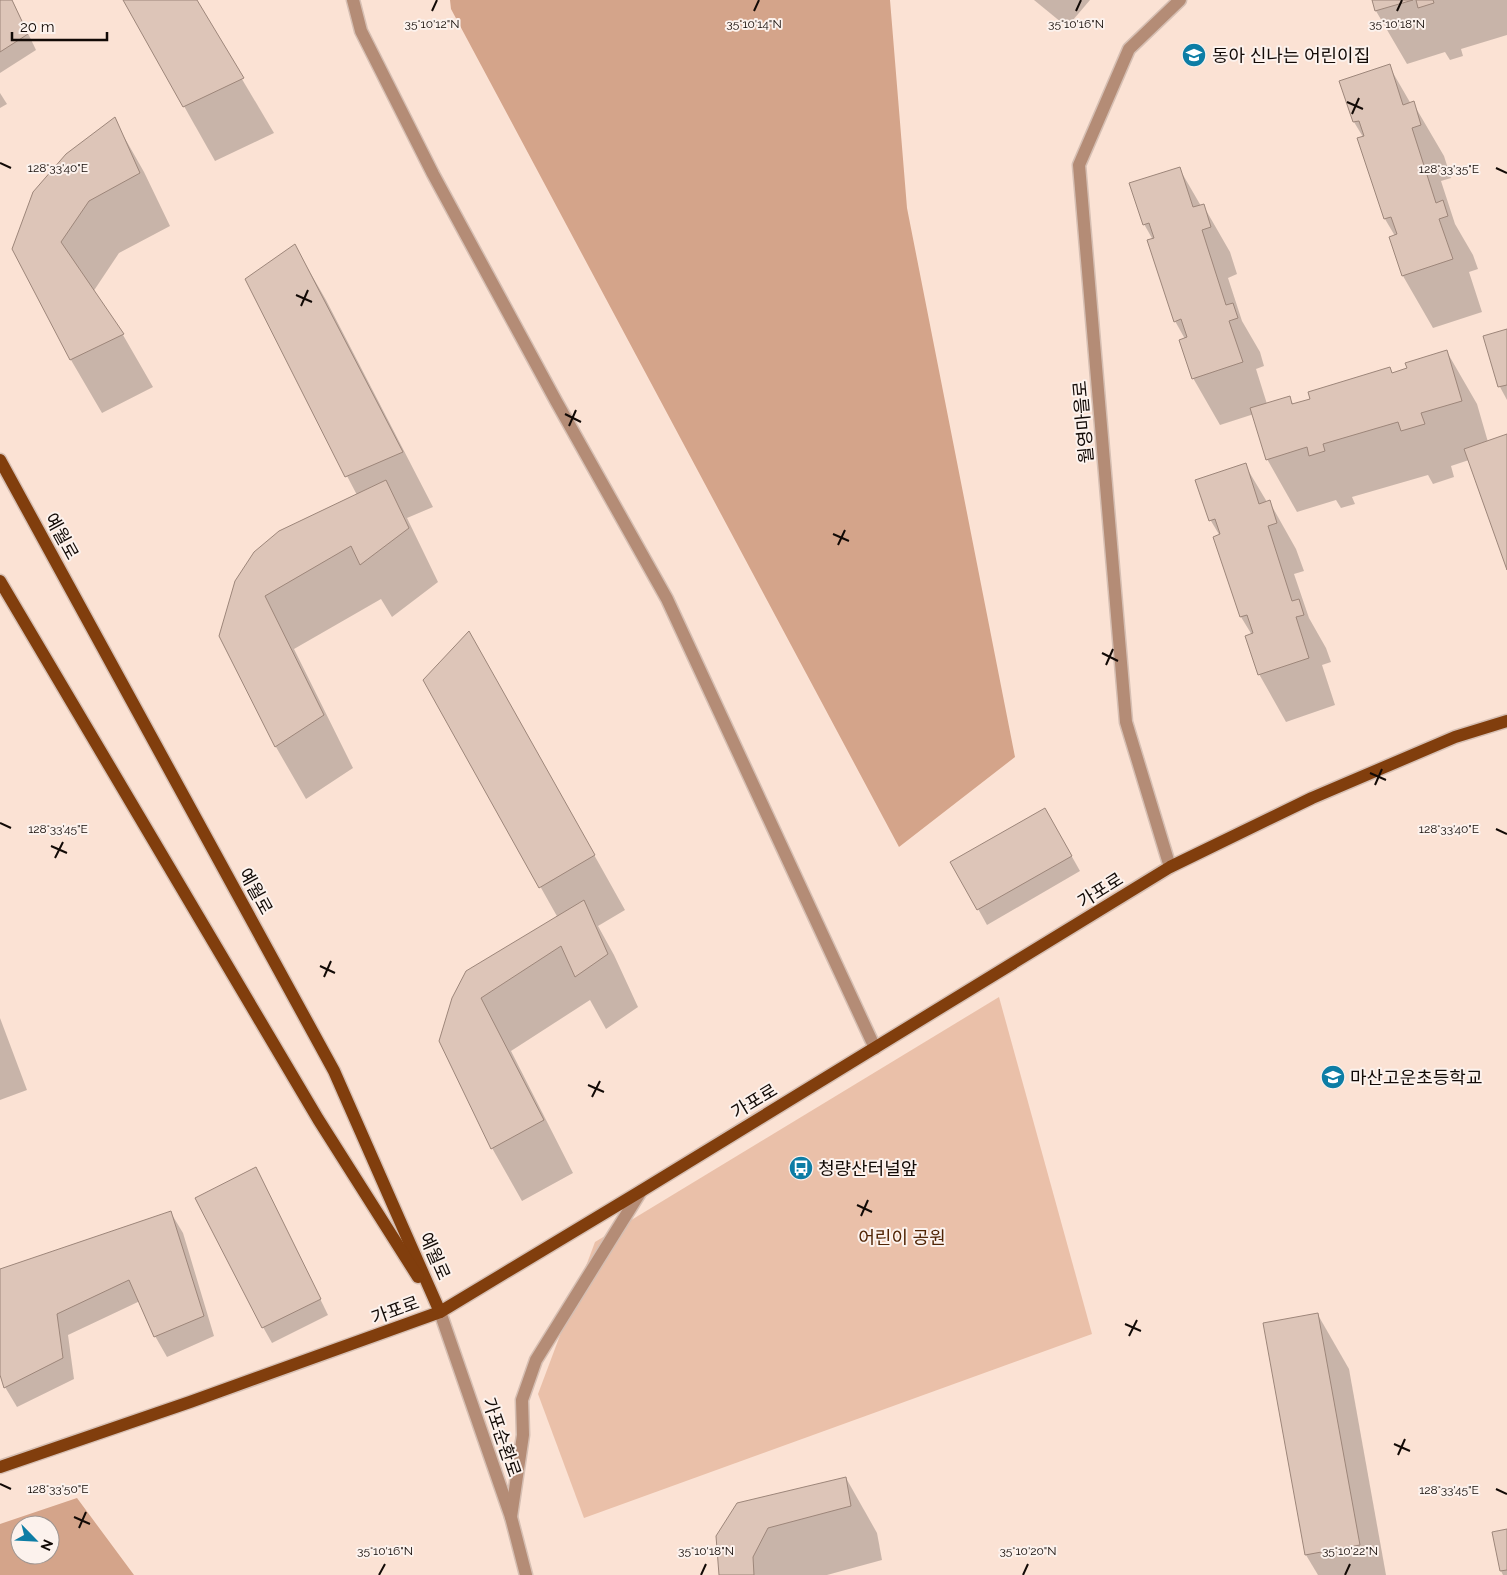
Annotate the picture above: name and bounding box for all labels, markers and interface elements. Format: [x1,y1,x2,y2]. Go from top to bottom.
scale bar [12,10,108,42]
text: 35°10'12"N [404,17,460,31]
text: 35°10'14"N [726,17,782,31]
text: 35°10'16"N [1048,17,1104,31]
text: 35°10'18"N [1369,17,1425,31]
text: 20 m [20,18,55,36]
school or university icon: 동아 신나는 어린이집 [1181,42,1207,68]
place label: 동아 신나는 어린이집 [1212,45,1370,66]
text: 128°33'40"E [28,161,88,175]
text: 128°33'35"E [1419,162,1479,176]
street label: 월영마을로 [1069,380,1097,464]
street label: 예월로 [41,509,83,563]
text: 128°33'45"E [28,822,88,836]
text: 128°33'40"E [1419,822,1479,836]
street label: 예월로 [235,864,277,918]
street label: 가포로 [1073,868,1127,912]
school or university icon: 마산고운초등학교 [1320,1064,1346,1090]
place label: 마산고운초등학교 [1350,1067,1482,1088]
street label: 가포로 [727,1079,781,1123]
bus stop icon: 청량산터널앞 [788,1155,814,1181]
place label: 청량산터널앞 [818,1158,917,1179]
park label: 어린이 공원 [858,1227,946,1248]
street label: 예월로 [415,1229,455,1283]
street label: 가포로 [368,1292,422,1328]
street label: 가포순환로 [479,1394,525,1480]
text: 128°33'50"E [27,1482,89,1496]
text: 128°33'45"E [1419,1483,1479,1497]
north arrow [10,1515,60,1565]
text: N [37,1537,56,1553]
text: 35°10'16"N [357,1544,413,1558]
text: 35°10'18"N [678,1544,734,1558]
text: 35°10'20"N [999,1544,1057,1558]
text: 35°10'22"N [1322,1544,1378,1558]

